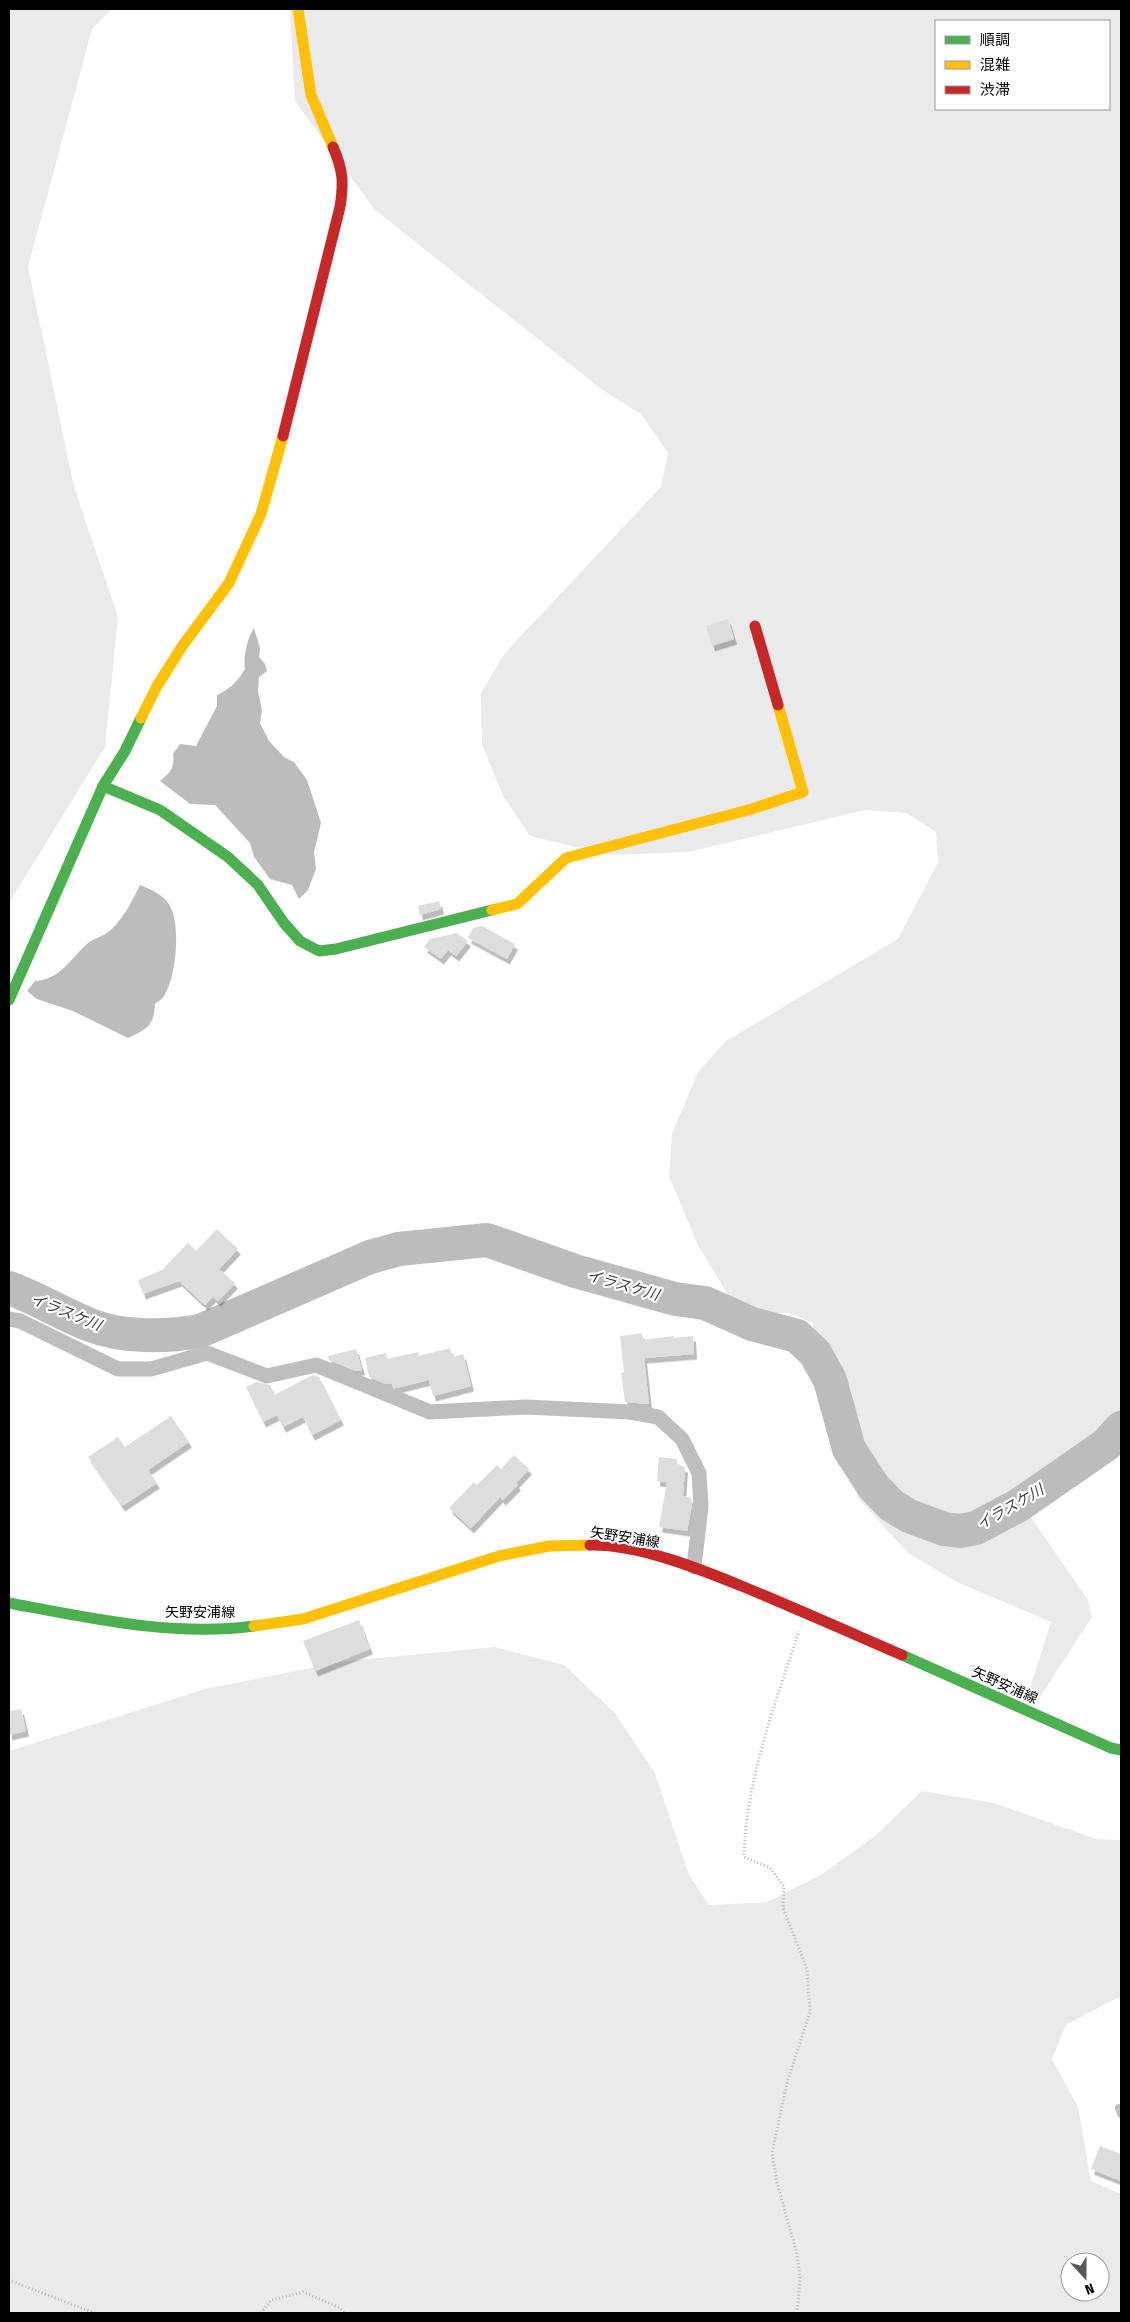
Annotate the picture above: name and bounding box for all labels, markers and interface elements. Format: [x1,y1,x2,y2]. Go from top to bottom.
legend [935,20,1110,110]
text: 順調 [980,31,1010,49]
text: 混雑 [980,56,1010,74]
text: 渋滞 [980,81,1010,99]
water label: イラスケ川 [585,1266,663,1304]
water label: イラスケ川 [28,1290,106,1335]
water label: イラスケ川 [973,1480,1049,1533]
street label: 矢野安浦線 [589,1524,661,1551]
street label: 矢野安浦線 [165,1604,235,1621]
street label: 矢野安浦線 [969,1663,1040,1707]
north arrow [1060,2252,1110,2302]
text: N [1083,2279,1096,2298]

